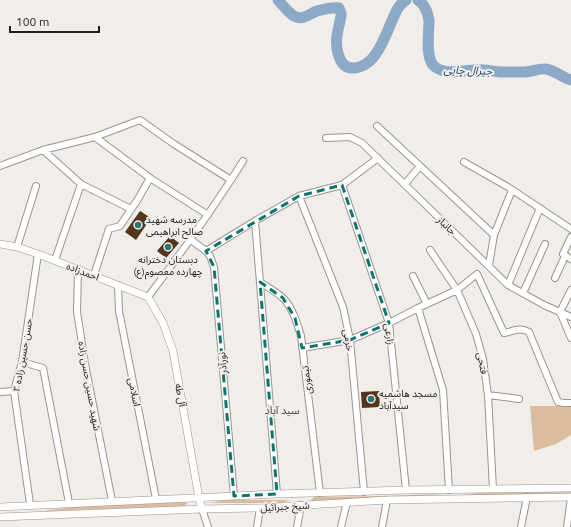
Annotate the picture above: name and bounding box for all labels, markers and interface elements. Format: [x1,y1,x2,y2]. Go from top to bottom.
scale bar [10,8,99,34]
text: 100 m [16,15,49,28]
water label: جیرال چایی [443,63,493,79]
street label: جانباز [434,213,458,238]
place label: مدرسه شهید صالح ابراهیمی [146,214,203,239]
marker: مدرسه شهید صالح ابراهیمی [133,220,143,230]
marker: دبستان دخترانه چهارده معصوم(ع) [163,242,173,252]
place label: دبستان دخترانه چهارده معصوم(ع) [133,254,203,280]
street label: احمدزاده [65,260,101,284]
street label: حسن حسین زاده ۲ [11,317,35,393]
street label: زارعی [382,323,396,346]
street label: خرمی [340,328,356,352]
street label: شهید حسین حسن زاده [75,341,103,432]
street label: نورآذر [216,351,230,375]
street label: فتحی [475,351,490,375]
street label: تیموری [299,365,315,395]
street label: اسلامی [126,377,143,407]
street label: آل طه [172,383,188,409]
place label: مسجد هاشمیه سیدآباد [379,388,438,411]
marker: مسجد هاشمیه سیدآباد [366,394,376,404]
district label: سید آباد [264,404,300,417]
street label: شیخ جبرائیل [260,500,310,515]

